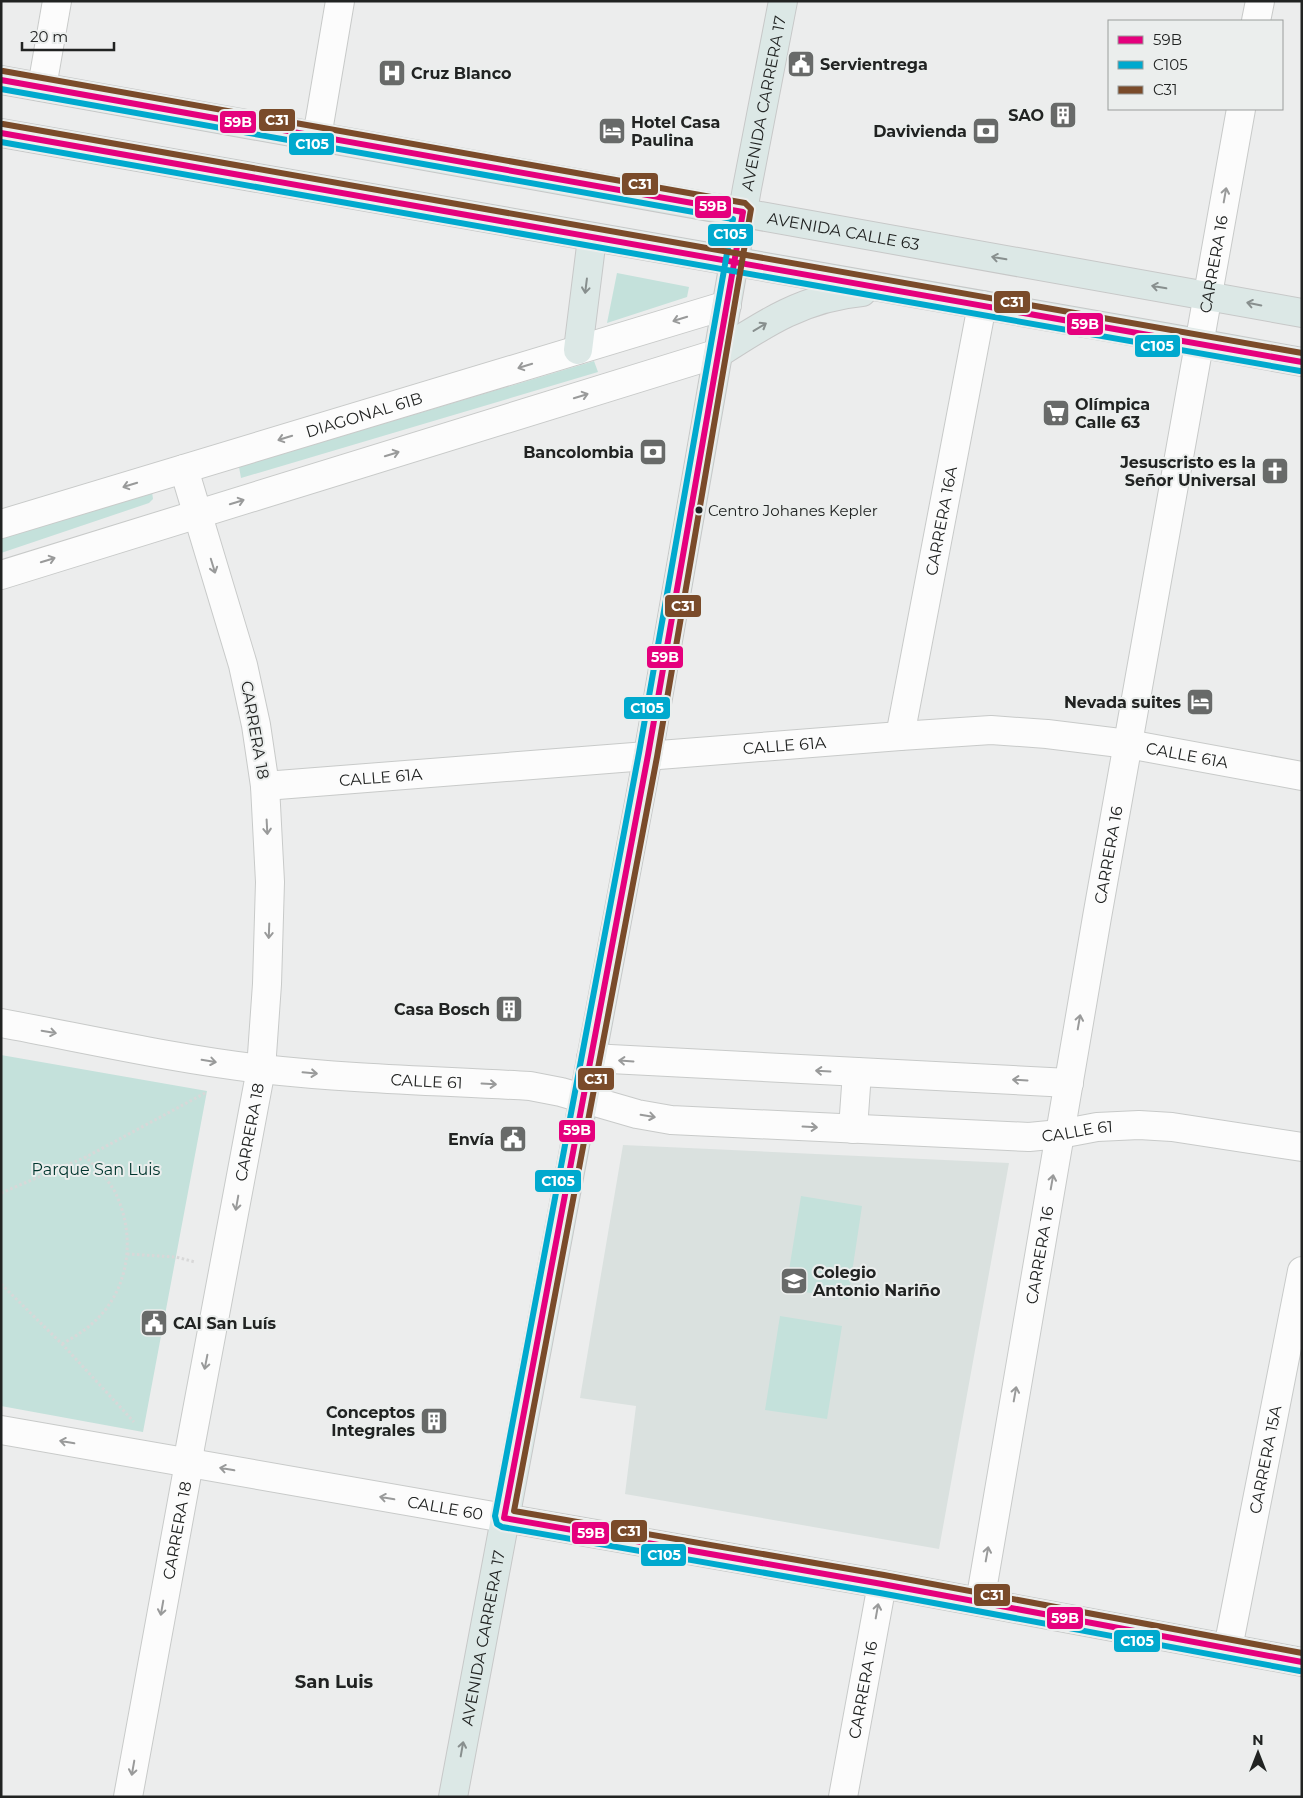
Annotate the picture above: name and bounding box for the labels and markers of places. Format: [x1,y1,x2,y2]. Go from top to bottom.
public building icon: Servientrega [786,49,816,79]
place label: Servientrega [820,55,928,74]
hospital icon: Cruz Blanco [377,58,407,88]
place label: Cruz Blanco [411,64,512,83]
building icon: SAO [1048,100,1078,130]
place label: SAO [1008,106,1044,125]
place label: Hotel Casa Paulina [631,113,720,150]
hotel icon: Hotel Casa Paulina [597,116,627,146]
bank icon: Davivienda [971,116,1001,146]
place label: Davivienda [873,122,967,141]
place label: Olímpica Calle 63 [1075,395,1150,432]
supermarket icon: Olímpica Calle 63 [1041,398,1071,428]
bank icon: Bancolombia [638,437,668,467]
place label: Bancolombia [523,443,634,462]
place label: Jesuscristo es la Señor Universal [1119,453,1256,490]
church icon: Jesuscristo es la Señor Universal [1260,456,1290,486]
place label: Centro Johanes Kepler [708,501,878,520]
marker: Centro Johanes Kepler [694,505,704,515]
hotel icon: Nevada suites [1185,687,1215,717]
place label: Nevada suites [1064,693,1182,712]
building icon: Casa Bosch [494,994,524,1024]
place label: Casa Bosch [394,1000,490,1019]
public building icon: Envía [498,1124,528,1154]
place label: Envía [448,1130,494,1149]
place label: Colegio Antonio Nariño [812,1263,940,1300]
school or university icon: Colegio Antonio Nariño [779,1266,809,1296]
public building icon: CAI San Luís [139,1308,169,1338]
place label: CAI San Luís [173,1314,276,1333]
place label: Conceptos Integrales [326,1403,416,1440]
building icon: Conceptos Integrales [419,1406,449,1436]

